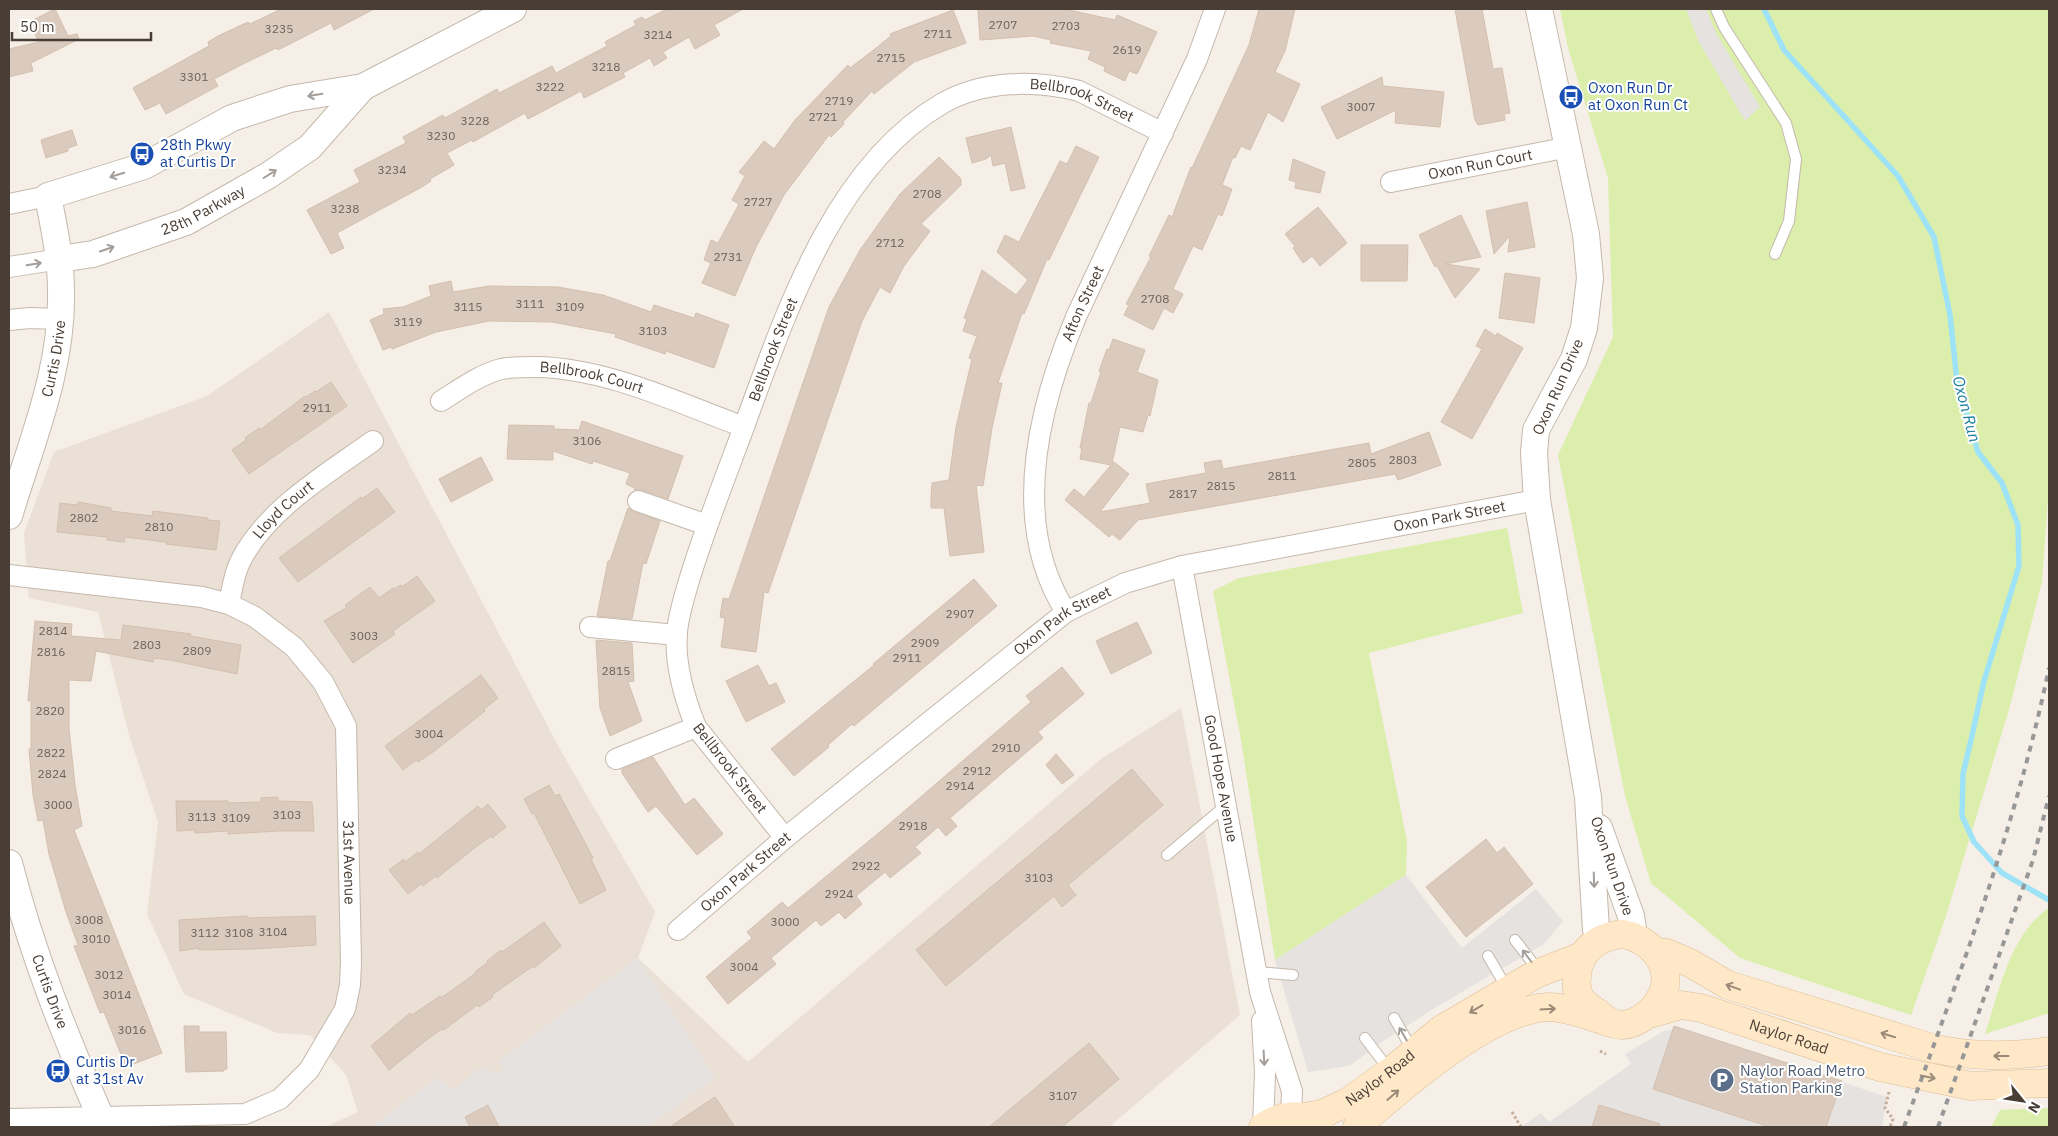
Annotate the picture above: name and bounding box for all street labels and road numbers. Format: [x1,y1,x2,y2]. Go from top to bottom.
street label: Bellbrook Street [1029,74,1137,126]
street label: Oxon Run Court [1426,144,1534,183]
street label: 28th Parkway [158,180,249,239]
street label: Afton Street [1057,262,1108,344]
street label: Bellbrook Street [744,294,802,404]
street label: Curtis Drive [37,319,69,399]
street label: Oxon Run Drive [1528,336,1587,438]
street label: Bellbrook Court [539,357,646,397]
street label: Lloyd Court [248,476,317,542]
street label: Oxon Park Street [1392,496,1507,536]
street label: Oxon Park Street [1009,581,1114,659]
street label: Good Hope Avenue [1200,713,1242,844]
street label: Bellbrook Street [689,719,772,817]
street label: Oxon Run Drive [1587,814,1638,918]
street label: 31st Avenue [339,820,360,905]
street label: Oxon Park Street [696,827,794,916]
street label: Curtis Drive [28,952,73,1032]
street label: Naylor Road [1747,1015,1831,1058]
street label: Naylor Road [1341,1045,1419,1110]

